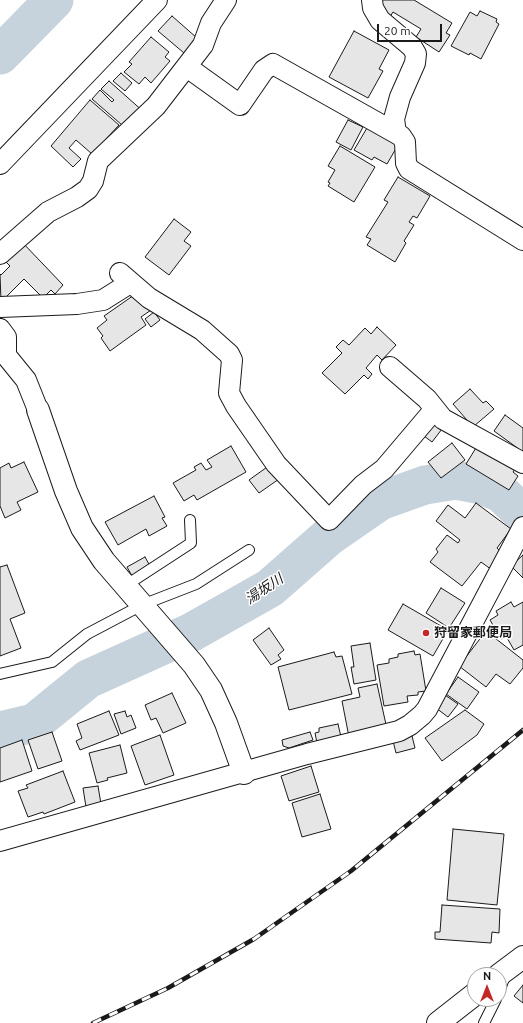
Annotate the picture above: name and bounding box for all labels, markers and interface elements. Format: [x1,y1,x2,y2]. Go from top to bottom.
scale bar [379,16,444,42]
text: 20 m [384,24,411,37]
water label: 湯坂川 [242,570,286,608]
place label: 狩留家郵便局 [434,625,512,641]
marker: 狩留家郵便局 [421,628,431,638]
north arrow [467,967,507,1007]
text: N [483,970,491,982]

